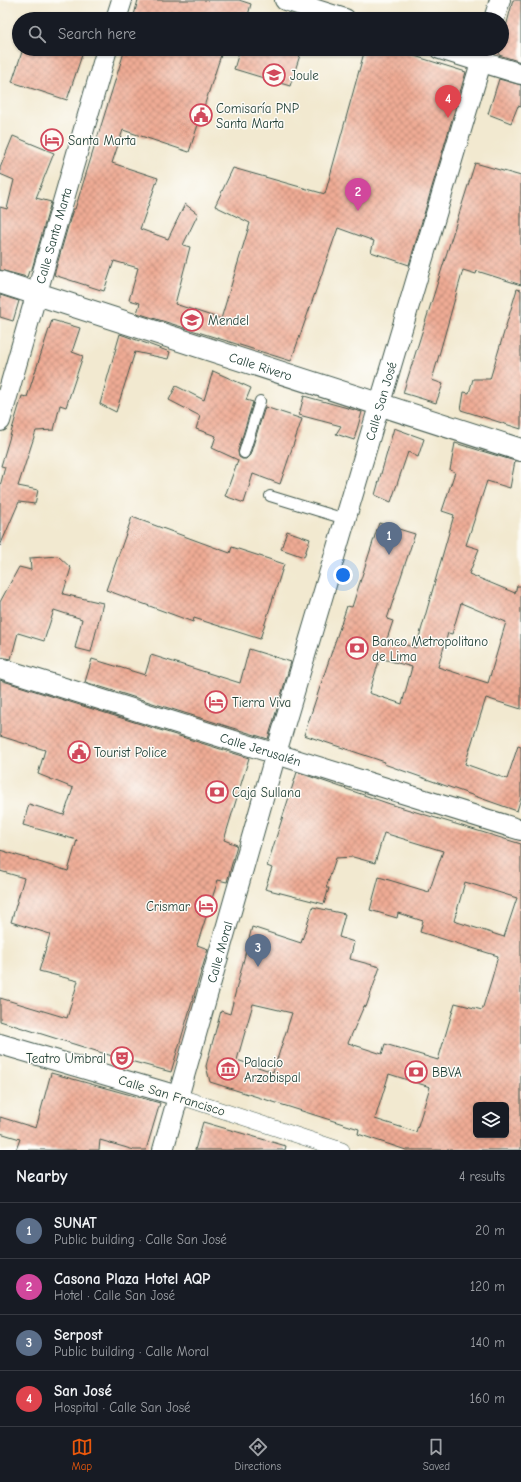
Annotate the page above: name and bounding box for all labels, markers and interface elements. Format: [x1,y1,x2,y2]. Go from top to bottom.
search box [12,12,509,56]
icon: search [26,23,48,45]
text: Search here [58,25,136,43]
school or university icon: Joule [261,62,287,88]
place label: Joule [290,68,319,83]
pin: 4 [435,85,461,118]
place label: Comisaría PNP Santa Marta [216,101,299,131]
public building icon: Comisaría PNP Santa Marta [188,102,214,128]
hotel icon: Santa Marta [39,127,65,153]
place label: Santa Marta [68,133,136,148]
pin: 2 [345,178,371,211]
street label: Calle Santa Marta [33,186,75,286]
school or university icon: Mendel [179,307,205,333]
place label: Mendel [208,313,249,328]
street label: Calle Rivero [227,349,294,384]
street label: Calle San José [362,359,400,442]
pin: 1 [376,522,402,555]
your location [333,565,353,585]
place label: Banco Metropolitano de Lima [372,634,488,664]
bank icon: Banco Metropolitano de Lima [344,635,370,661]
hotel icon: Tierra Viva [203,689,229,715]
place label: Tierra Viva [232,695,291,710]
street label: Calle Jerusalén [218,730,303,769]
public building icon: Tourist Police [66,739,92,765]
place label: Tourist Police [94,745,167,760]
bank icon: Caja Sullana [204,779,230,805]
place label: Caja Sullana [232,785,301,800]
hotel icon: Crismar [193,893,219,919]
place label: Crismar [146,899,191,914]
street label: Calle Moral [204,919,236,985]
pin: 3 [245,934,271,967]
theatre icon: Teatro Umbral [109,1045,135,1071]
place label: Teatro Umbral [26,1051,106,1066]
place label: Palacio Arzobispal [244,1055,301,1085]
museum icon: Palacio Arzobispal [215,1056,241,1082]
bank icon: BBVA [403,1059,429,1085]
place label: BBVA [432,1065,462,1080]
street label: Calle San Francisco [117,1072,227,1119]
map controls [473,1102,509,1138]
button: layers [473,1102,509,1138]
text: Nearby [16,1167,67,1186]
text: 4 results [459,1169,505,1184]
text: SUNAT [54,1214,97,1232]
text: 1 [26,1223,32,1238]
text: 20 m [475,1223,505,1238]
text: Public building · Calle San José [54,1232,227,1247]
text: Casona Plaza Hotel AQP [54,1270,210,1288]
text: 2 [26,1279,32,1294]
text: 120 m [470,1279,505,1294]
text: Hotel · Calle San José [54,1288,175,1303]
text: Serpost [54,1326,102,1344]
text: 3 [26,1335,32,1350]
text: 140 m [471,1335,505,1350]
text: Public building · Calle Moral [54,1344,209,1359]
text: San José [54,1382,112,1400]
text: 4 [26,1391,32,1406]
text: 160 m [470,1391,505,1406]
text: Hospital · Calle San José [54,1400,191,1415]
tab: Map [71,1436,93,1473]
tab: Directions [235,1436,281,1473]
tab: Saved [423,1436,450,1473]

